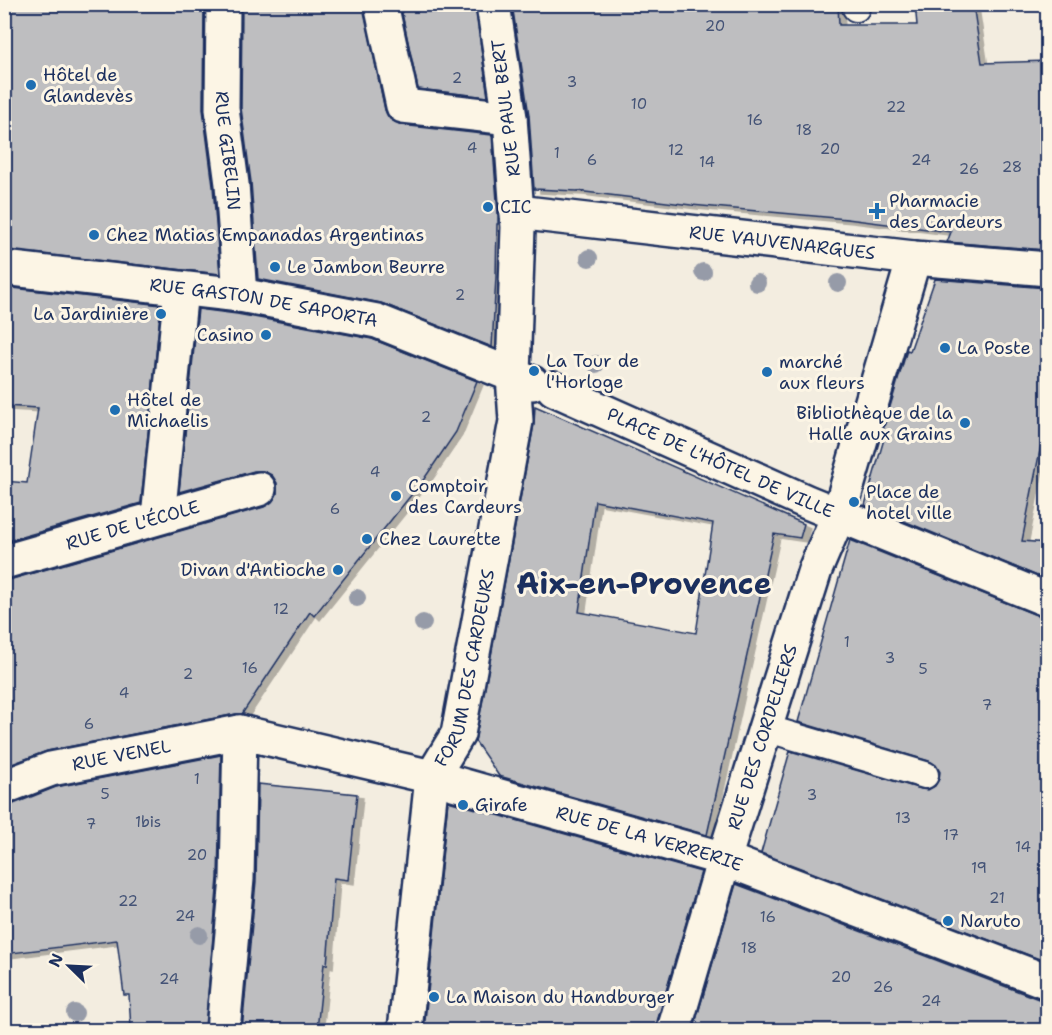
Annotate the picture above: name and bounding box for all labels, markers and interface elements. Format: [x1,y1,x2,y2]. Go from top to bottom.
house number: 20 [705,16,725,36]
street label: RUE PAUL BERT [486,38,526,178]
place label: Hôtel de Glandevès [43,63,133,108]
house number: 2 [452,68,462,88]
house number: 3 [567,72,577,92]
marker: Hôtel de Glandevès [24,78,38,92]
street label: RUE GIBELIN [209,91,246,211]
house number: 10 [631,94,647,114]
house number: 22 [886,97,906,117]
house number: 16 [747,110,763,130]
house number: 18 [796,120,812,140]
house number: 4 [467,138,477,158]
house number: 20 [820,139,840,159]
house number: 12 [668,140,684,160]
house number: 1 [554,143,560,163]
house number: 6 [587,150,597,170]
house number: 24 [911,150,931,170]
house number: 14 [699,152,715,172]
house number: 28 [1002,157,1022,177]
house number: 26 [959,159,979,179]
place label: Pharmacie des Cardeurs [889,189,1003,234]
place label: CIC [500,195,531,219]
marker: CIC [481,200,495,214]
marker: Pharmacie des Cardeurs [870,204,884,218]
street label: RUE VAUVENARGUES [688,220,877,265]
place label: Chez Matias Empanadas Argentinas [106,223,424,247]
marker: Chez Matias Empanadas Argentinas [87,228,101,242]
place label: Le Jambon Beurre [287,255,445,279]
marker: Le Jambon Beurre [268,260,282,274]
street label: RUE GASTON DE SAPORTA [148,273,380,333]
house number: 2 [455,285,465,305]
place label: La Jardinière [33,302,149,326]
marker: La Jardinière [154,307,168,321]
place label: Casino [197,323,254,347]
marker: Casino [259,328,273,342]
place label: La Poste [957,336,1031,360]
marker: La Poste [938,341,952,355]
place label: La Tour de l'Horloge [546,349,639,394]
place label: marché aux fleurs [779,350,865,395]
marker: La Tour de l'Horloge [527,364,541,378]
marker: marché aux fleurs [760,365,774,379]
place label: Hôtel de Michaelis [127,388,209,433]
place label: Bibliothèque de la Halle aux Grains [796,401,953,446]
street label: PLACE DE L'HÔTEL DE VILLE [603,402,837,524]
marker: Hôtel de Michaelis [108,403,122,417]
house number: 2 [421,407,431,427]
marker: Bibliothèque de la Halle aux Grains [958,416,972,430]
house number: 4 [370,462,380,482]
place label: Comptoir des Cardeurs [408,474,522,519]
place label: Place de hotel ville [866,480,952,525]
marker: Comptoir des Cardeurs [389,489,403,503]
street label: RUE DE L'ÉCOLE [63,495,203,556]
marker: Place de hotel ville [847,495,861,509]
house number: 6 [330,499,340,519]
place label: Chez Laurette [379,527,501,551]
marker: Chez Laurette [360,532,374,546]
place label: Divan d'Antioche [181,558,326,582]
marker: Divan d'Antioche [331,563,345,577]
district label: Aix-en-Provence [516,563,772,604]
street label: FORUM DES CARDEURS [429,567,500,771]
house number: 12 [273,599,289,619]
house number: 1 [844,632,850,652]
street label: RUE DES CORDELIERS [722,641,803,833]
house number: 3 [885,648,895,668]
house number: 16 [242,658,258,678]
house number: 5 [918,659,928,679]
house number: 2 [183,664,193,684]
house number: 4 [119,683,129,703]
house number: 7 [982,695,992,715]
house number: 6 [84,714,94,734]
street label: RUE VENEL [70,734,173,777]
house number: 1 [194,769,200,789]
house number: 5 [100,784,110,804]
house number: 3 [807,785,817,805]
place label: Girafe [475,793,528,817]
marker: Girafe [456,798,470,812]
street label: RUE DE LA VERRERIE [553,800,746,877]
house number: 13 [895,808,911,828]
house number: 1bis [135,812,161,832]
house number: 7 [86,814,96,834]
house number: 17 [943,825,959,845]
house number: 14 [1015,837,1031,857]
house number: 20 [187,845,207,865]
house number: 19 [971,858,987,878]
house number: 21 [989,888,1005,908]
house number: 22 [118,891,138,911]
house number: 24 [175,906,195,926]
house number: 16 [760,907,776,927]
place label: Naruto [960,909,1021,933]
marker: Naruto [941,914,955,928]
north arrow [39,936,99,996]
house number: 18 [741,938,757,958]
text: N [44,950,68,970]
house number: 20 [831,967,851,987]
house number: 24 [159,969,179,989]
house number: 26 [873,977,893,997]
place label: La Maison du Handburger [446,985,675,1009]
marker: La Maison du Handburger [427,990,441,1004]
house number: 24 [921,991,941,1011]

